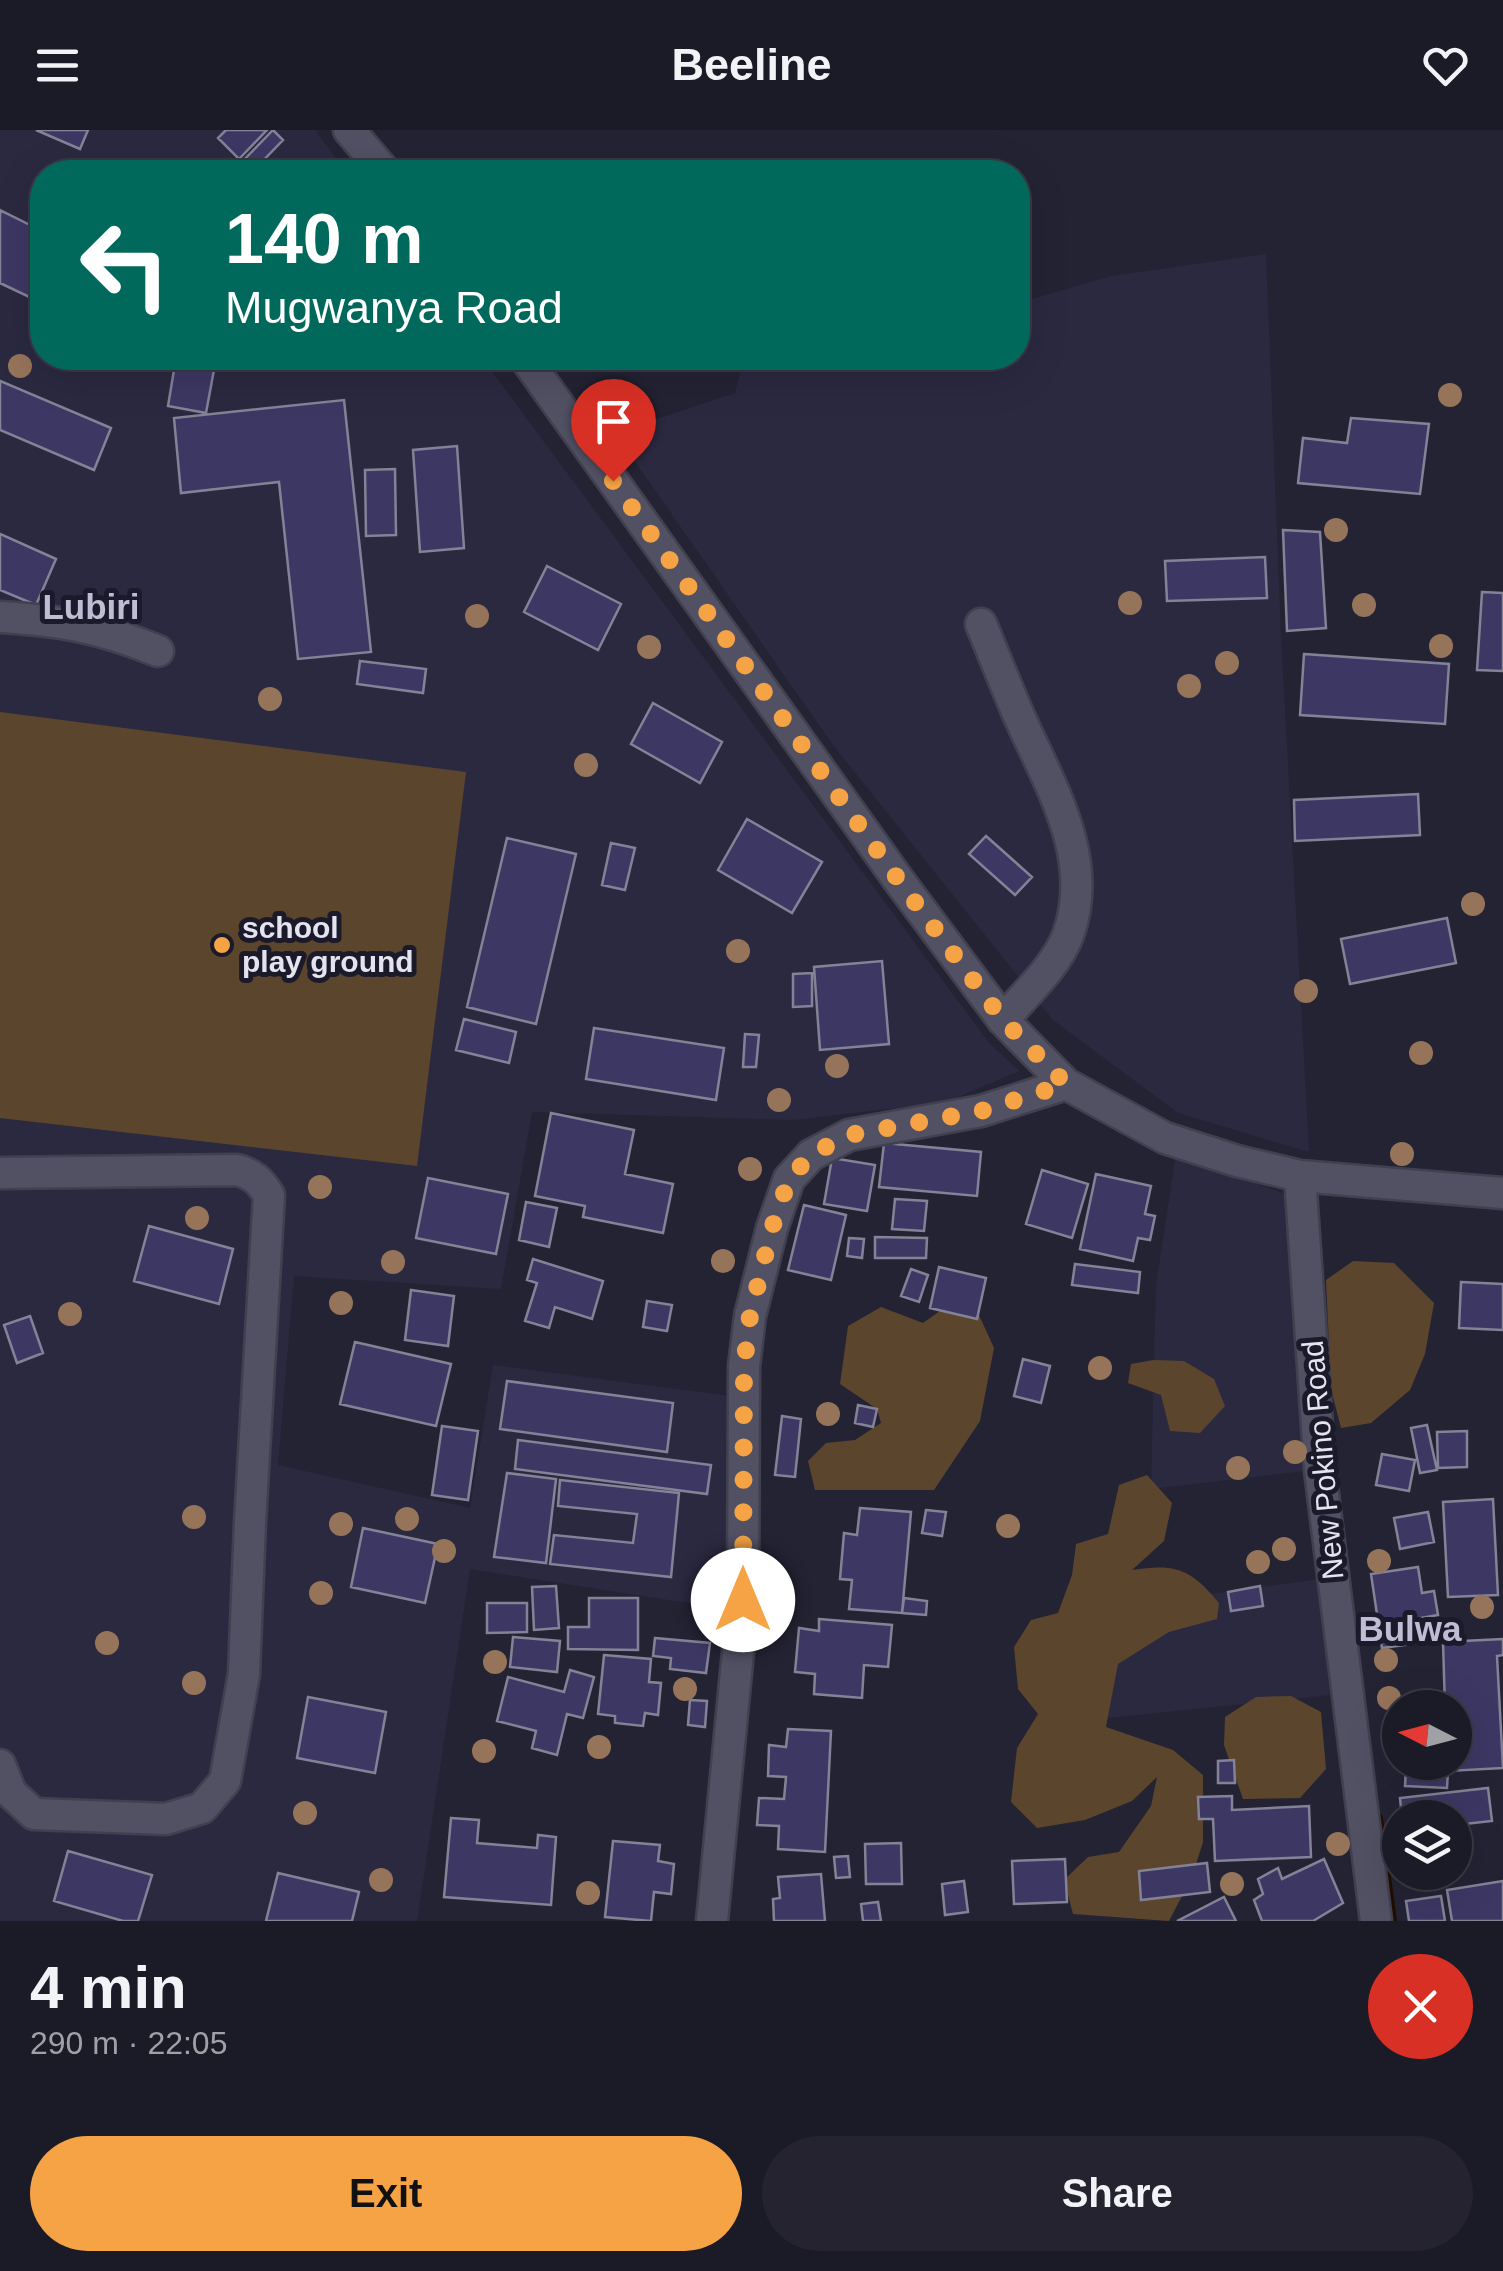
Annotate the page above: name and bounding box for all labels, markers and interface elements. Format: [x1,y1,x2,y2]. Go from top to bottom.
icon: menu [30,38,85,93]
icon: heart [1418,38,1473,93]
text: Beeline [671,39,832,90]
icon: left [60,200,190,330]
text: 140 m [225,200,423,278]
text: Mugwanya Road [225,282,563,333]
pin [571,379,656,482]
icon: arrive [586,394,641,449]
district label: Lubiri [42,587,140,626]
place label: school play ground [242,911,414,978]
marker: school play ground [211,934,233,956]
street label: New Pokino Road [1296,1339,1349,1581]
position arrow [691,1548,795,1652]
district label: Bulwa [1358,1609,1462,1648]
north arrow [1382,1690,1472,1780]
map controls [1382,1690,1472,1890]
button: layers [1382,1800,1472,1890]
text: 4 min [30,1954,187,2021]
button: close [1368,1954,1473,2059]
text: 290 m · 22:05 [30,2025,227,2061]
button: Exit [30,2136,742,2251]
button: Share [762,2136,1473,2251]

